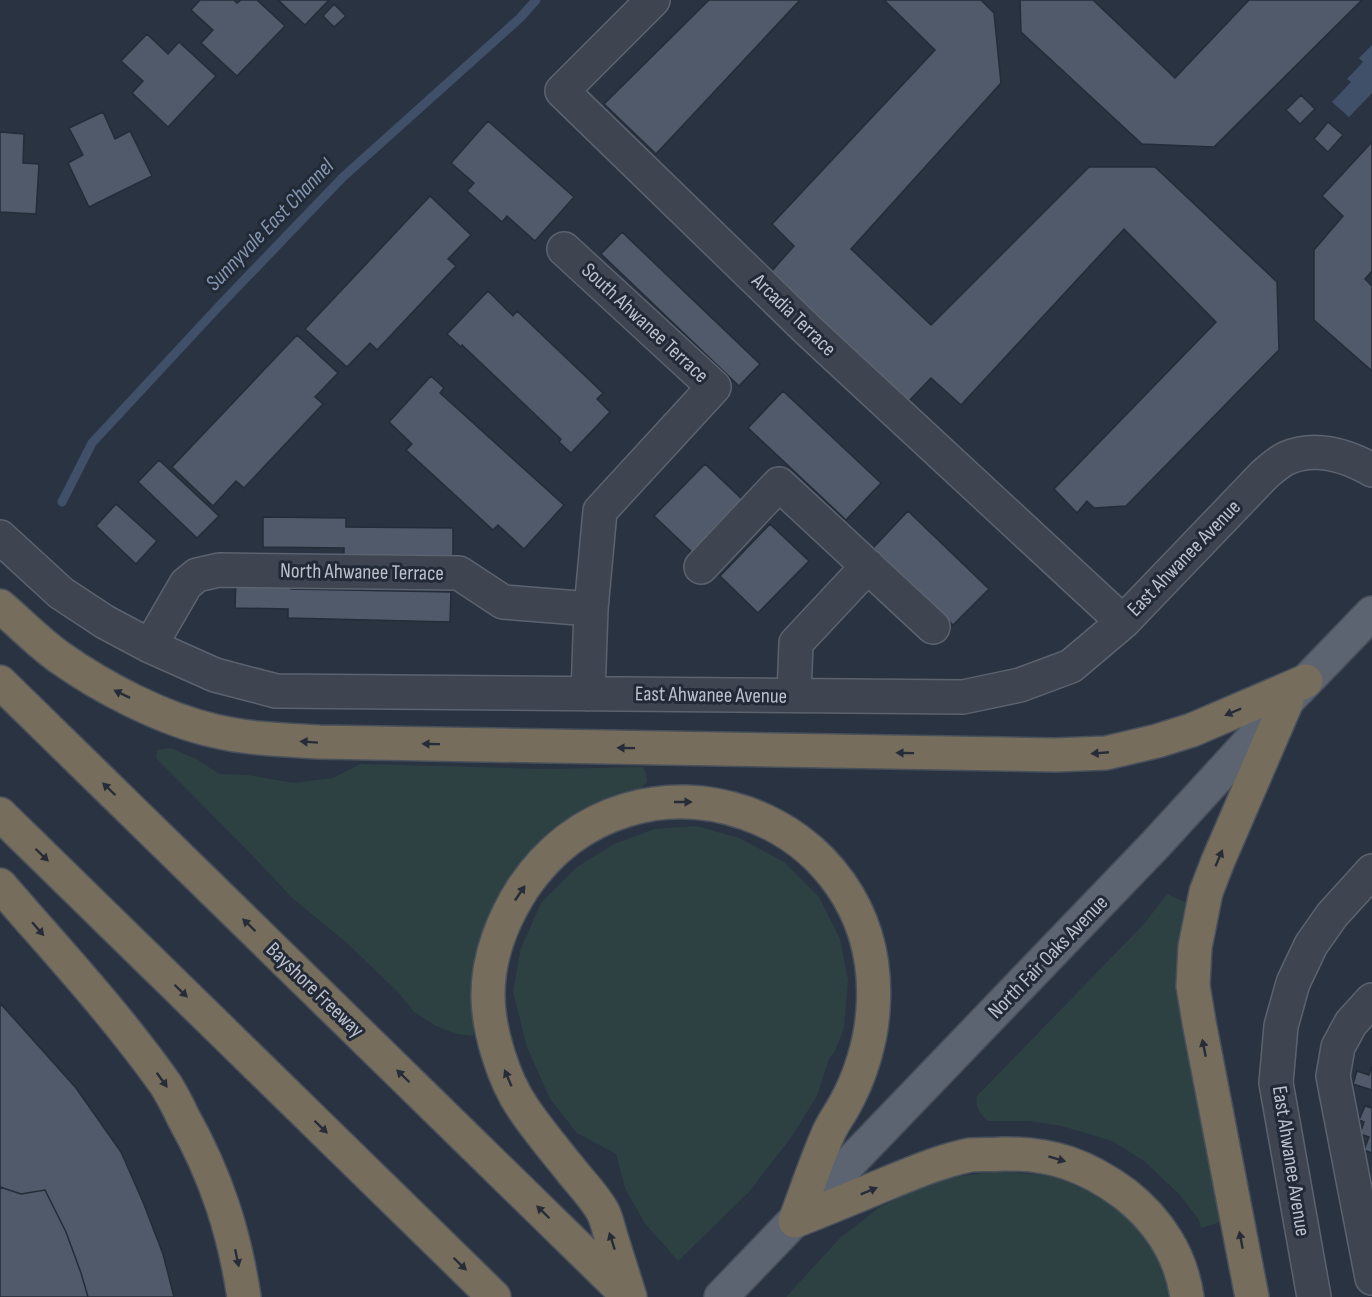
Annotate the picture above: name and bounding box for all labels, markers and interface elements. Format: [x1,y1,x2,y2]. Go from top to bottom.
water label: Sunnyvale East Channel [200,153,341,297]
street label: South Ahwanee Terrace [576,258,714,388]
street label: Arcadia Terrace [746,268,841,361]
street label: East Ahwanee Avenue [1122,495,1246,621]
street label: North Ahwanee Terrace [280,558,444,586]
street label: East Ahwanee Avenue [635,681,787,709]
one-way arrow [114,690,131,699]
one-way arrow [1224,708,1242,718]
one-way arrow [300,737,319,746]
one-way arrow [421,740,440,749]
one-way arrow [616,743,635,753]
one-way arrow [895,748,914,758]
one-way arrow [1090,748,1109,758]
one-way arrow [103,782,117,796]
one-way arrow [674,797,693,807]
one-way arrow [34,848,49,862]
one-way arrow [1214,848,1224,866]
one-way arrow [514,885,526,901]
street label: North Fair Oaks Avenue [983,890,1113,1024]
one-way arrow [241,918,256,932]
one-way arrow [31,921,44,936]
street label: Bayshore Freeway [261,937,369,1043]
one-way arrow [174,984,188,998]
one-way arrow [1199,1038,1208,1057]
one-way arrow [396,1069,411,1083]
one-way arrow [503,1069,513,1087]
one-way arrow [155,1073,167,1088]
street label: East Ahwanee Avenue [1267,1084,1315,1238]
one-way arrow [313,1120,327,1134]
one-way arrow [1048,1155,1066,1165]
one-way arrow [860,1186,878,1196]
one-way arrow [535,1205,550,1219]
one-way arrow [1236,1230,1245,1249]
one-way arrow [607,1232,616,1250]
one-way arrow [233,1249,243,1268]
one-way arrow [453,1256,467,1270]

